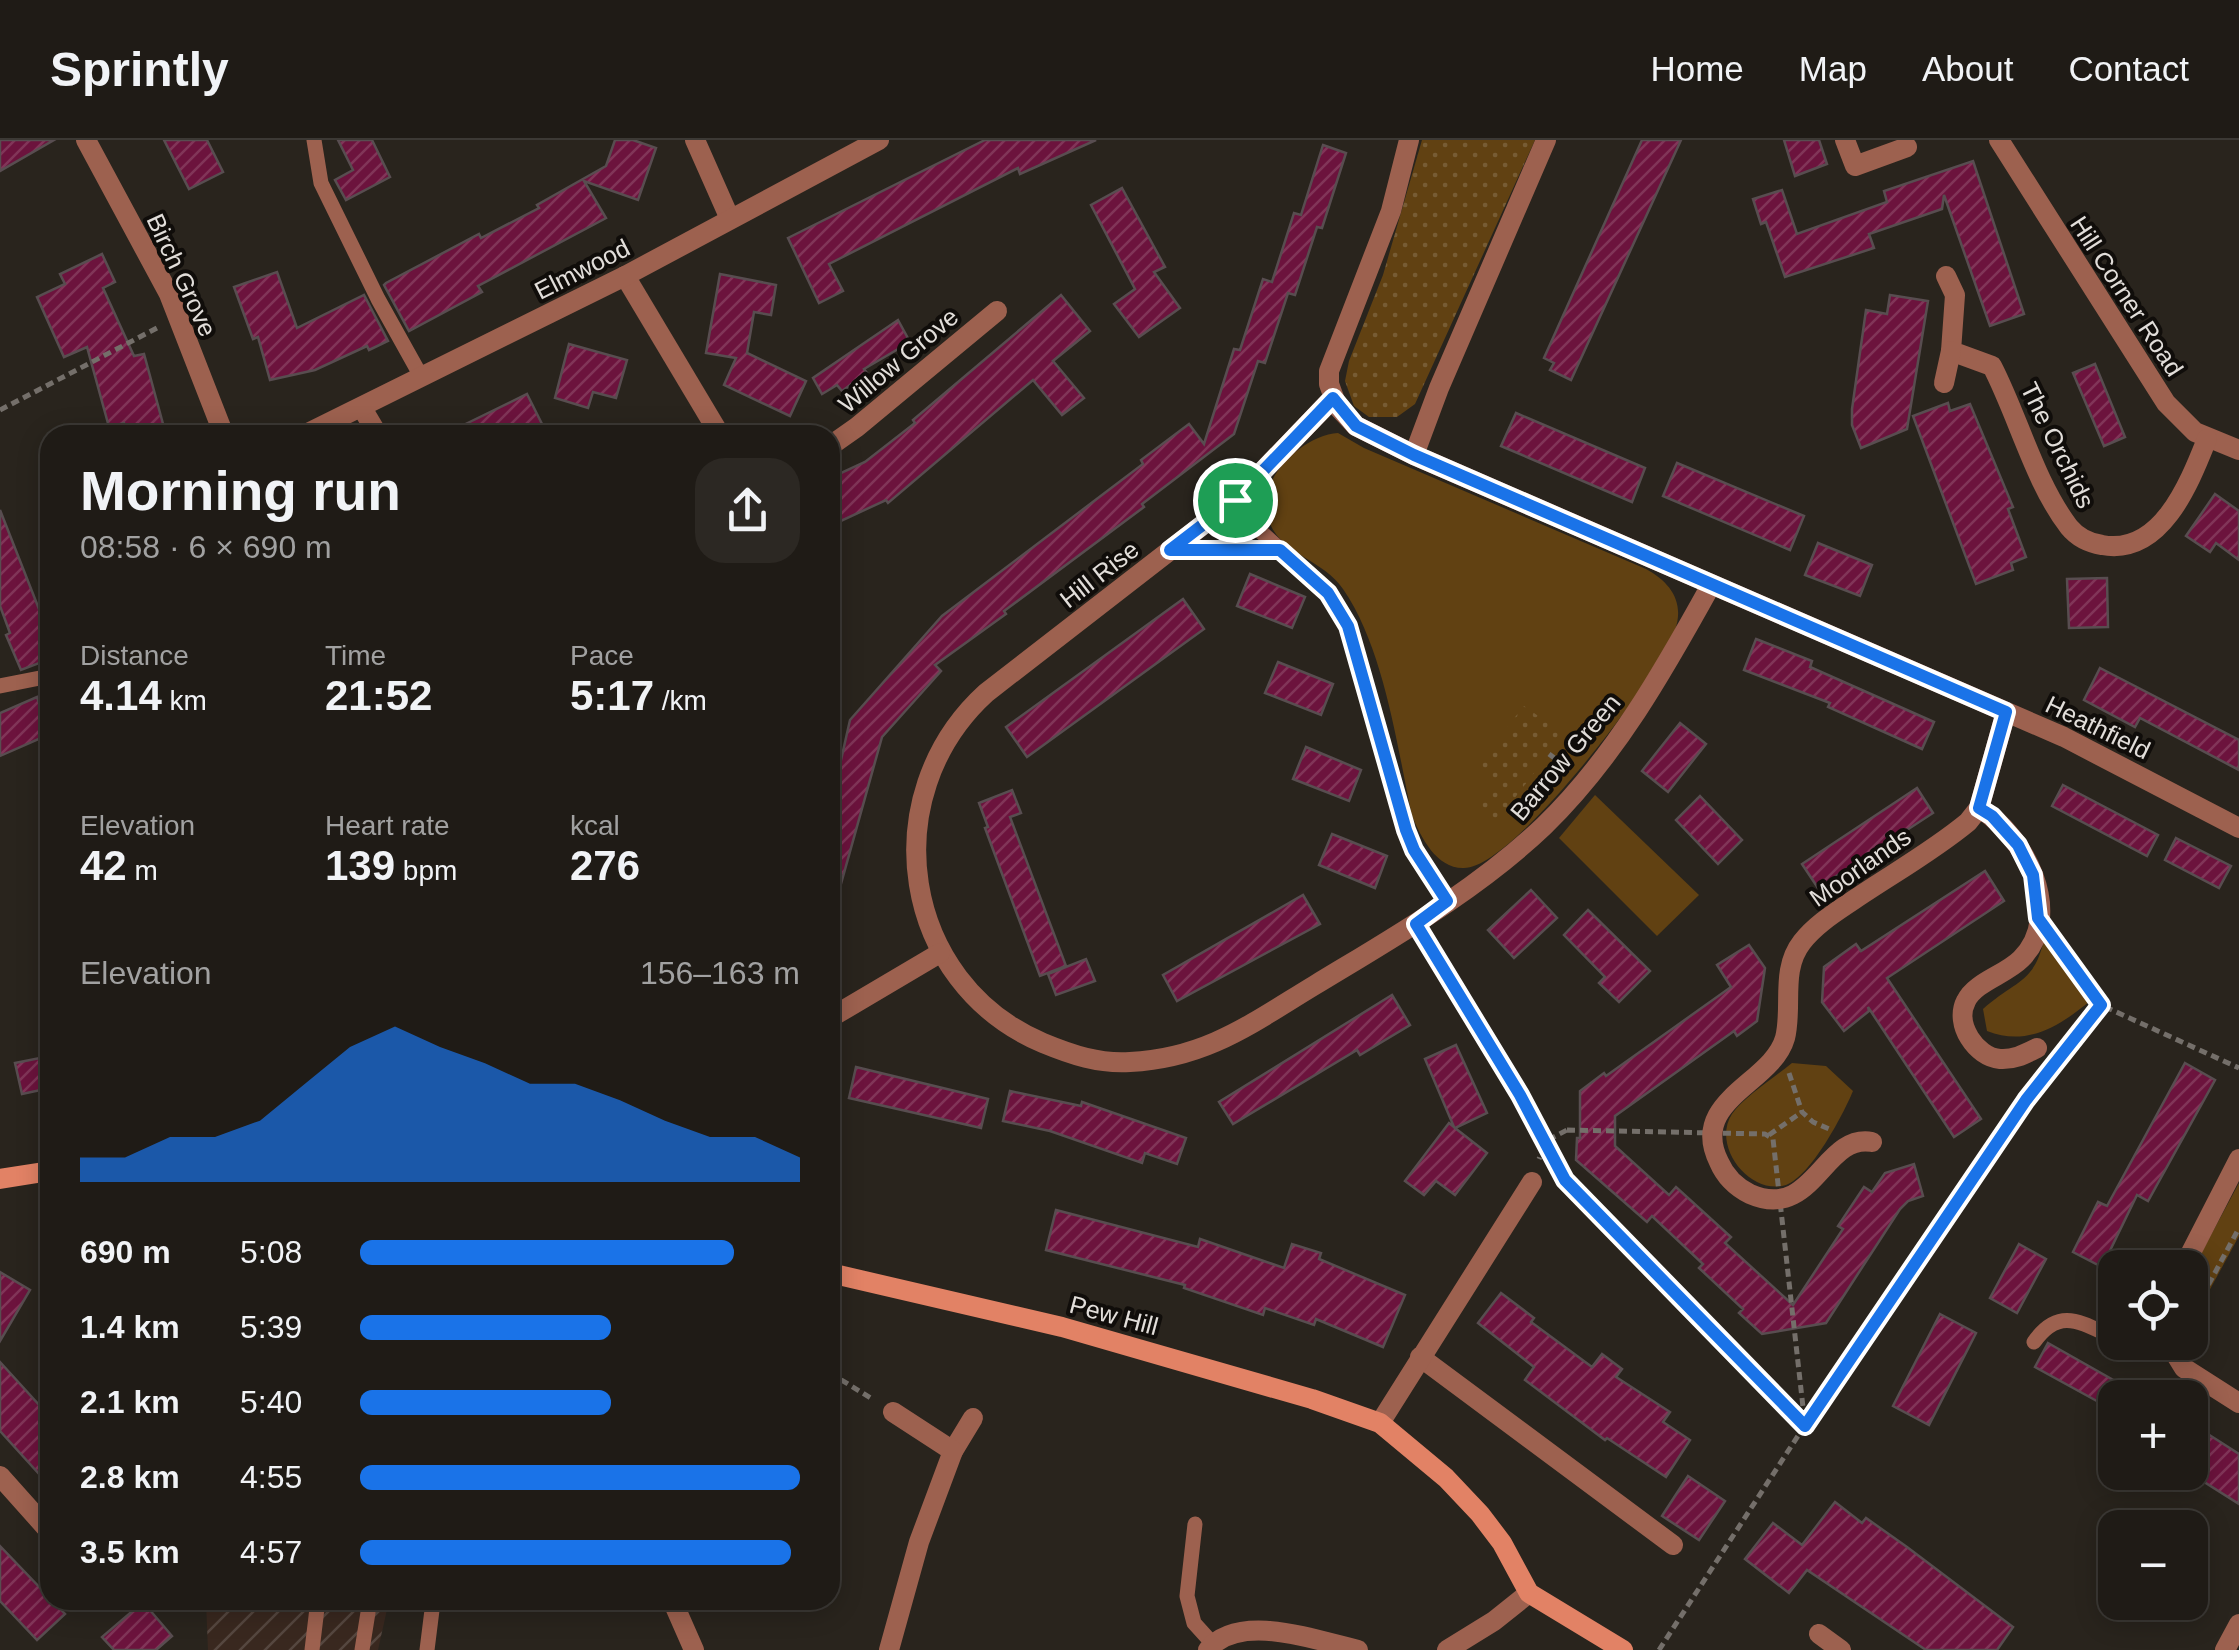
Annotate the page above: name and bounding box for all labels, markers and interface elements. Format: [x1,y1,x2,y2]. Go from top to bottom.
text: Sprintly [50,43,229,96]
text: Home [1650,49,1744,88]
text: Map [1799,49,1867,88]
text: About [1922,49,2013,88]
text: Contact [2068,49,2189,88]
street label: Birch Grove [141,209,223,341]
street label: Hill Corner Road [2065,211,2189,381]
street label: Elmwood [530,233,634,305]
street label: Willow Grove [833,302,963,418]
street label: The Orchids [2016,378,2100,512]
button: share [695,458,800,563]
pin [1193,458,1278,543]
text: Morning run [80,460,401,522]
icon: arrive [1208,473,1263,528]
text: 08:58 · 6 × 690 m [80,529,332,565]
street label: Hill Rise [1054,535,1144,613]
text: Distance [80,640,189,671]
text: Time [325,640,386,671]
text: Pace [570,640,634,671]
text: 4.14 [80,672,162,719]
text: 21:52 [325,672,432,719]
text: 5:17 [570,672,654,719]
text: km [162,685,207,716]
text: /km [654,685,707,716]
street label: Barrow Green [1504,688,1626,826]
street label: Heathfield [2041,690,2155,764]
text: Elevation [80,810,195,841]
text: Heart rate [325,810,450,841]
text: kcal [570,810,620,841]
street label: Moorlands [1804,822,1916,912]
text: 42 [80,842,127,889]
text: 139 [325,842,395,889]
text: 276 [570,842,640,889]
text: m [127,855,158,886]
text: bpm [395,855,457,886]
text: Elevation [80,955,212,991]
text: 156–163 m [640,955,800,991]
text: 690 m [80,1234,171,1270]
text: 5:08 [240,1234,302,1270]
map controls [2098,1250,2208,1620]
button: locate [2098,1250,2208,1360]
street label: Pew Hill [1067,1290,1161,1340]
text: 1.4 km [80,1309,180,1345]
text: 5:39 [240,1309,302,1345]
button: + [2098,1380,2208,1490]
text: 2.1 km [80,1384,180,1420]
text: 5:40 [240,1384,302,1420]
text: 2.8 km [80,1459,180,1495]
text: 4:55 [240,1459,302,1495]
button: − [2098,1510,2208,1620]
text: 3.5 km [80,1534,180,1570]
text: 4:57 [240,1534,302,1570]

